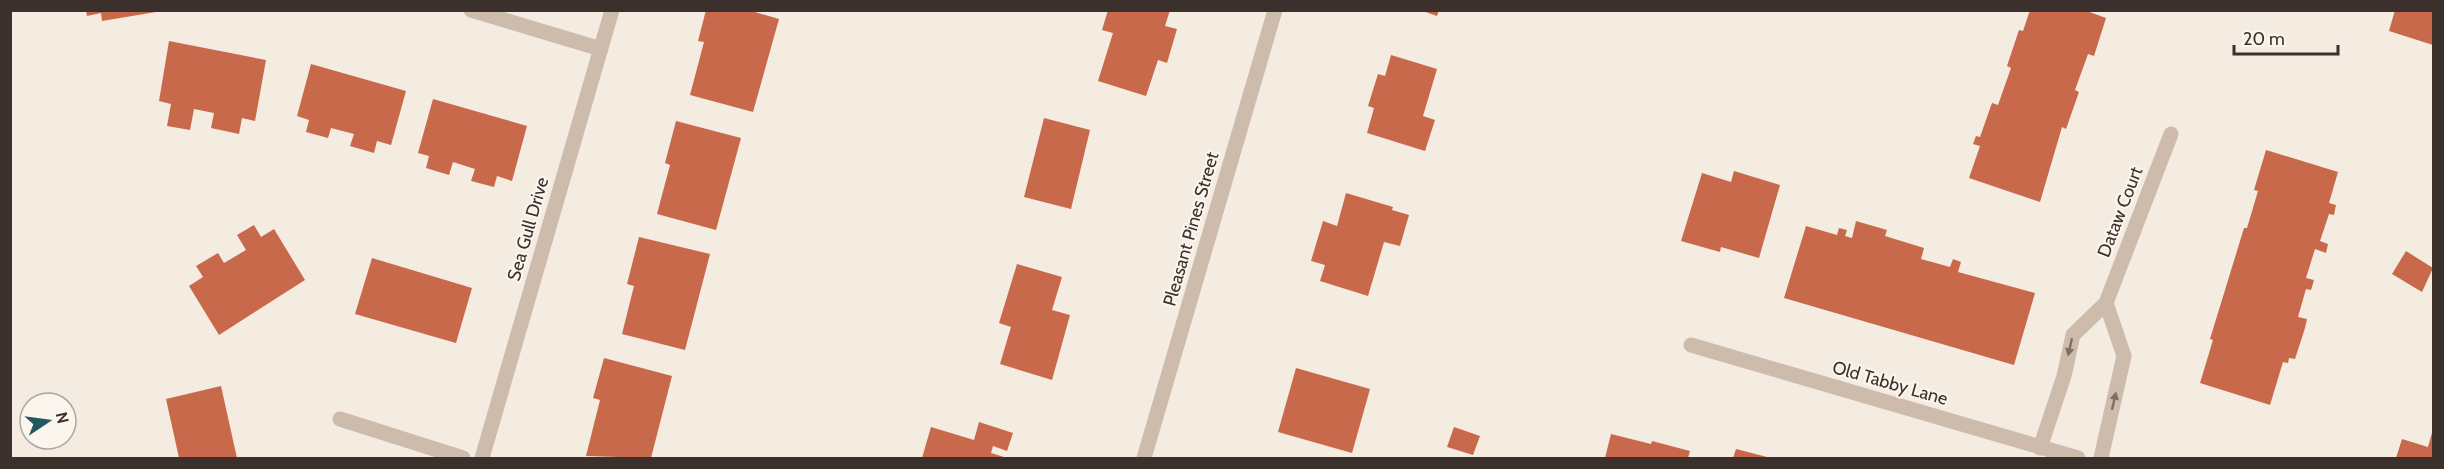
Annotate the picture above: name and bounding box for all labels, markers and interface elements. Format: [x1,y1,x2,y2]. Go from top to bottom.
scale bar [2234,18,2338,56]
text: 20 m [2243,28,2285,50]
street label: Pleasant Pines Street [1158,149,1224,309]
street label: Dataw Court [2093,164,2147,260]
street label: Sea Gull Drive [503,175,553,283]
one-way arrow [2065,338,2075,356]
street label: Old Tabby Lane [1830,356,1950,410]
north arrow [18,391,78,451]
one-way arrow [2109,392,2119,411]
text: N [52,410,73,425]

